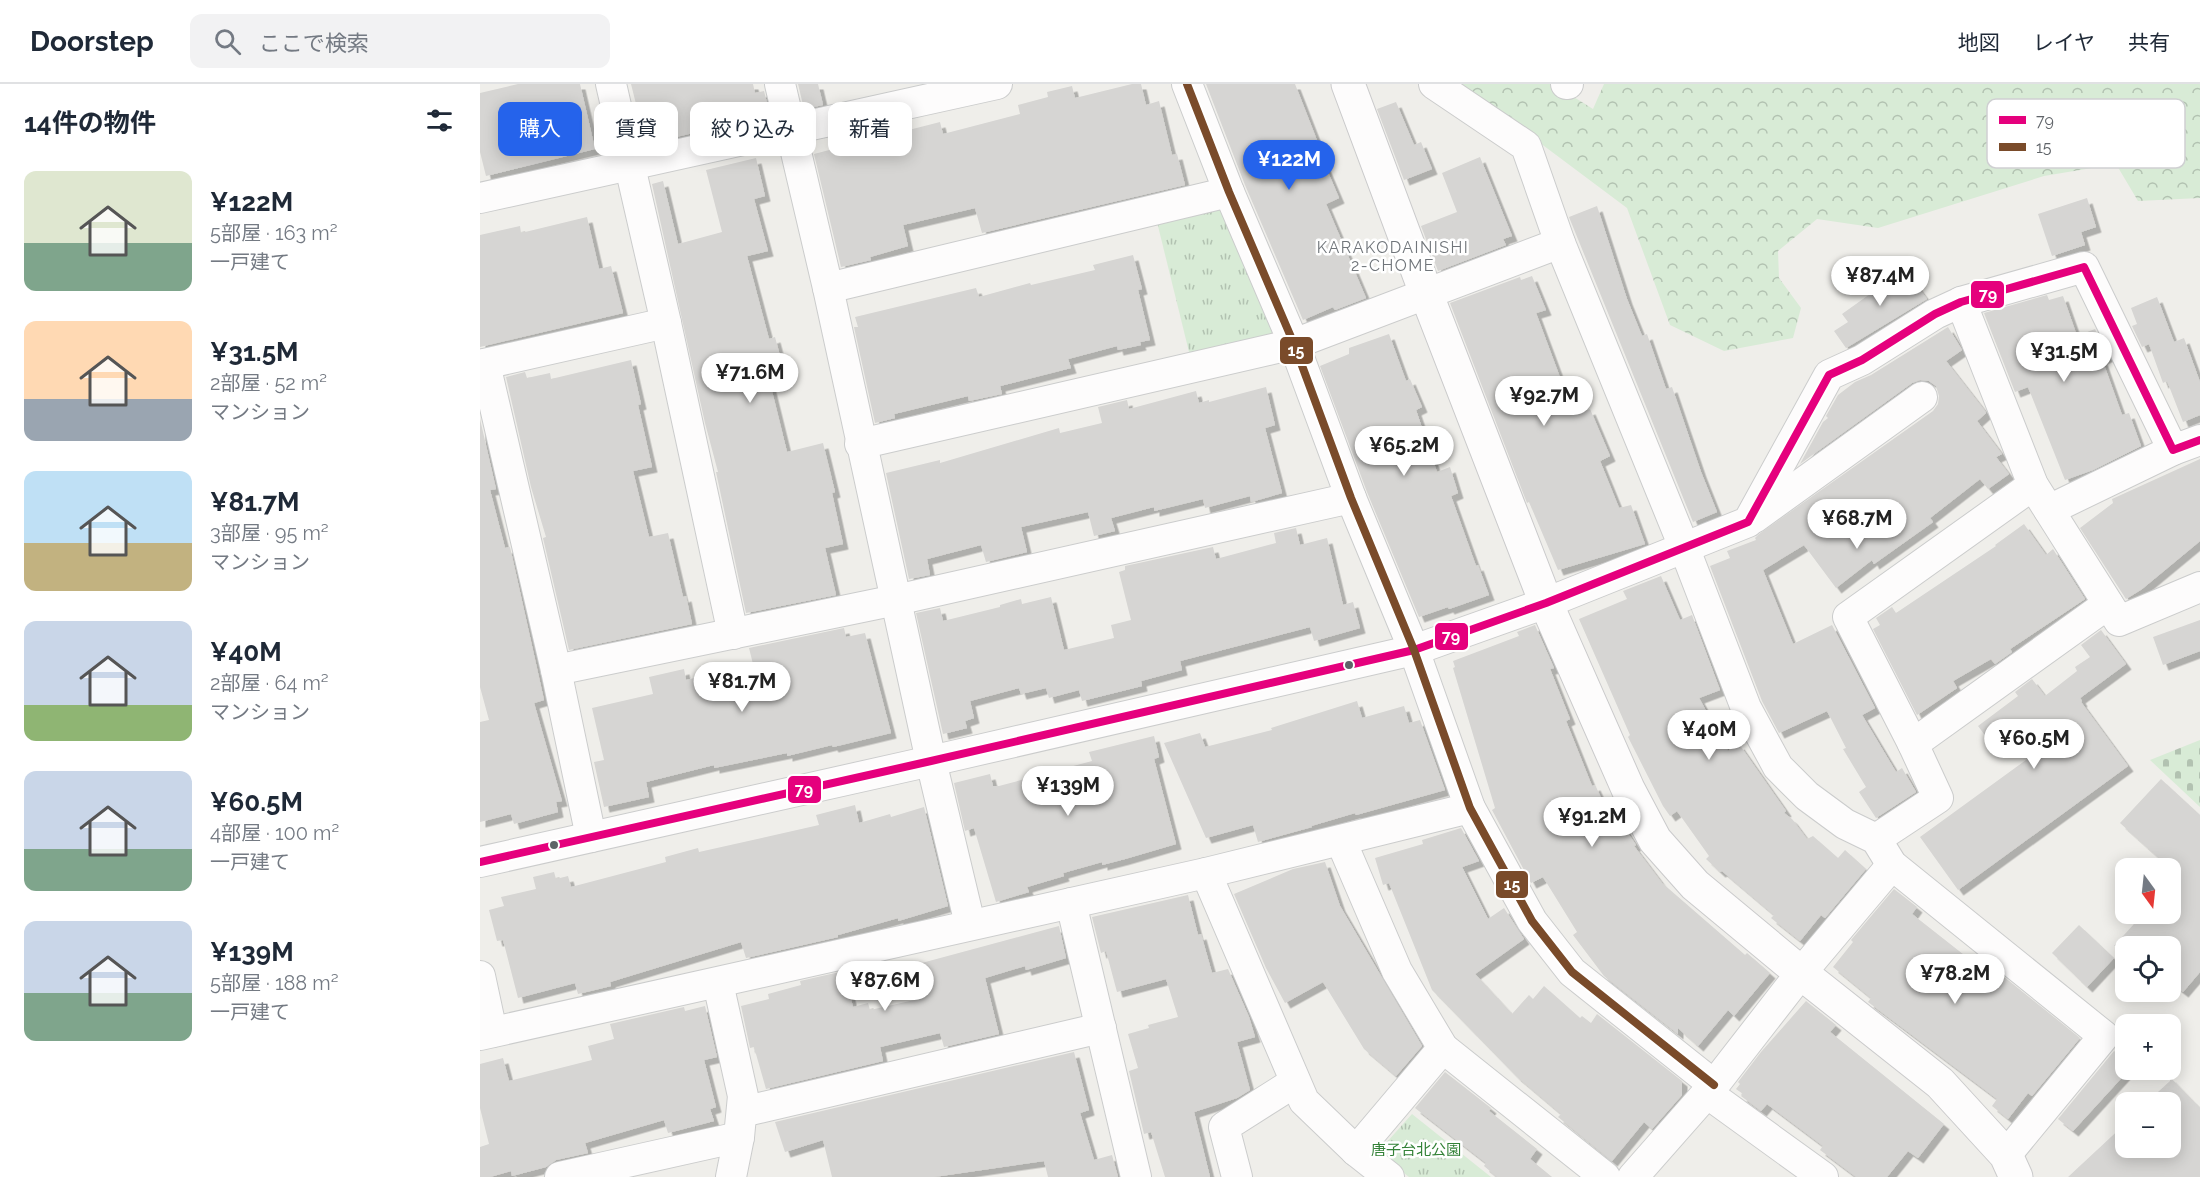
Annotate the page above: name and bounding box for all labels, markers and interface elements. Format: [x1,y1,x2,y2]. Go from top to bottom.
search box [190,14,610,68]
text: Doorstep [30,25,154,58]
icon: search [211,25,244,58]
text: ここで検索 [259,30,369,56]
text: 地図 [1958,30,2000,55]
text: レイヤ [2033,30,2095,55]
text: 共有 [2128,30,2170,55]
legend [1987,99,2185,168]
chip: 購入 [498,102,582,156]
chip: 賃貸 [594,102,678,156]
chip: 絞り込み [690,102,816,156]
chip: 新着 [828,102,912,156]
icon: filters [423,104,456,137]
text: 14件の物件 [24,108,156,138]
text: 79 [2036,111,2054,130]
text: 15 [2036,138,2052,157]
pin: ¥122M [1247,140,1331,191]
text: ¥122M [1257,147,1321,171]
text: ¥122M [210,187,293,217]
icon: home [72,195,144,267]
text: 5部屋 · 163 m² [210,221,337,245]
district label: KARAKODAINISHI 2-CHOME [1317,238,1469,275]
text: 一戸建て [210,250,290,274]
pin: ¥87.4M [1831,256,1929,307]
text: ¥87.4M [1845,263,1915,287]
line badge: 79 [1970,280,2005,309]
text: 79 [1979,285,1997,304]
pin: ¥31.5M [2015,332,2113,383]
line badge: 15 [1279,336,1314,365]
text: ¥31.5M [210,337,299,367]
text: ¥31.5M [2030,339,2098,363]
text: 15 [1288,341,1305,360]
icon: home [72,345,144,417]
pin: ¥71.6M [701,353,799,404]
text: ¥71.6M [715,360,785,384]
text: 2部屋 · 52 m² [210,371,327,395]
pin: ¥92.7M [1495,376,1593,427]
text: ¥92.7M [1509,383,1579,407]
text: マンション [210,400,310,424]
pin: ¥65.2M [1355,426,1453,477]
text: ¥65.2M [1369,433,1439,457]
text: ¥81.7M [210,487,299,517]
icon: home [72,495,144,567]
pin: ¥68.7M [1808,499,1906,550]
text: ¥68.7M [1821,506,1893,530]
text: 3部屋 · 95 m² [210,521,329,545]
text: マンション [210,550,310,574]
line badge: 79 [1434,622,1469,651]
text: 79 [1442,627,1460,646]
text: ¥40M [210,637,282,667]
icon: home [72,645,144,717]
unlabelled marker [1343,659,1355,671]
pin: ¥81.7M [693,662,791,713]
text: ¥81.7M [708,669,776,693]
text: 2部屋 · 64 m² [210,671,329,695]
text: マンション [210,700,310,724]
pin: ¥40M [1673,710,1745,761]
text: ¥40M [1681,717,1737,741]
pin: ¥60.5M [1985,719,2083,770]
text: ¥60.5M [1998,726,2070,750]
pin: ¥139M [1026,766,1110,817]
text: ¥139M [1036,773,1100,797]
line badge: 79 [787,775,822,804]
text: 79 [795,780,813,799]
text: ¥60.5M [210,787,303,817]
icon: home [72,795,144,867]
pin: ¥91.2M [1543,797,1641,848]
text: ¥91.2M [1558,804,1626,828]
text: 4部屋 · 100 m² [210,821,339,845]
unlabelled marker [548,839,560,851]
text: 一戸建て [210,850,290,874]
north arrow [2115,858,2181,924]
map controls [2115,858,2181,1158]
line badge: 15 [1495,870,1529,899]
text: 15 [1504,875,1521,894]
button: locate [2115,936,2181,1002]
text: ¥139M [210,937,294,967]
icon: home [72,945,144,1017]
pin: ¥78.2M [1906,954,2004,1005]
pin: ¥87.6M [836,961,934,1012]
text: ¥78.2M [1920,961,1990,985]
text: ¥87.6M [850,968,920,992]
text: 5部屋 · 188 m² [210,971,338,995]
text: 一戸建て [210,1000,290,1024]
button: + [2115,1014,2181,1080]
button: − [2115,1092,2181,1158]
park label: 唐子台北公園 [1371,1141,1461,1159]

